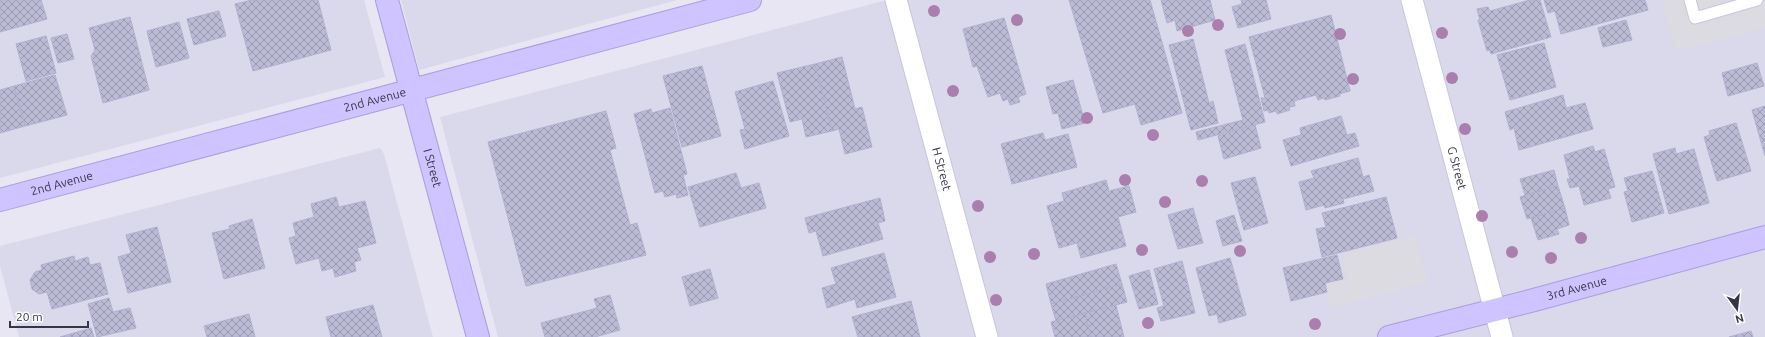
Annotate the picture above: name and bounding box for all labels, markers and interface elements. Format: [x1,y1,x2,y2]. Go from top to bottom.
street label: 2nd Avenue [342,85,407,114]
street label: G Street [1445,145,1469,191]
street label: H Street [930,146,954,192]
street label: I Street [421,147,444,189]
street label: 2nd Avenue [29,169,94,198]
street label: 3rd Avenue [1545,273,1608,302]
north arrow [1717,289,1757,329]
scale bar [10,303,88,329]
text: 20 m [16,310,43,323]
text: N [1734,312,1745,326]

